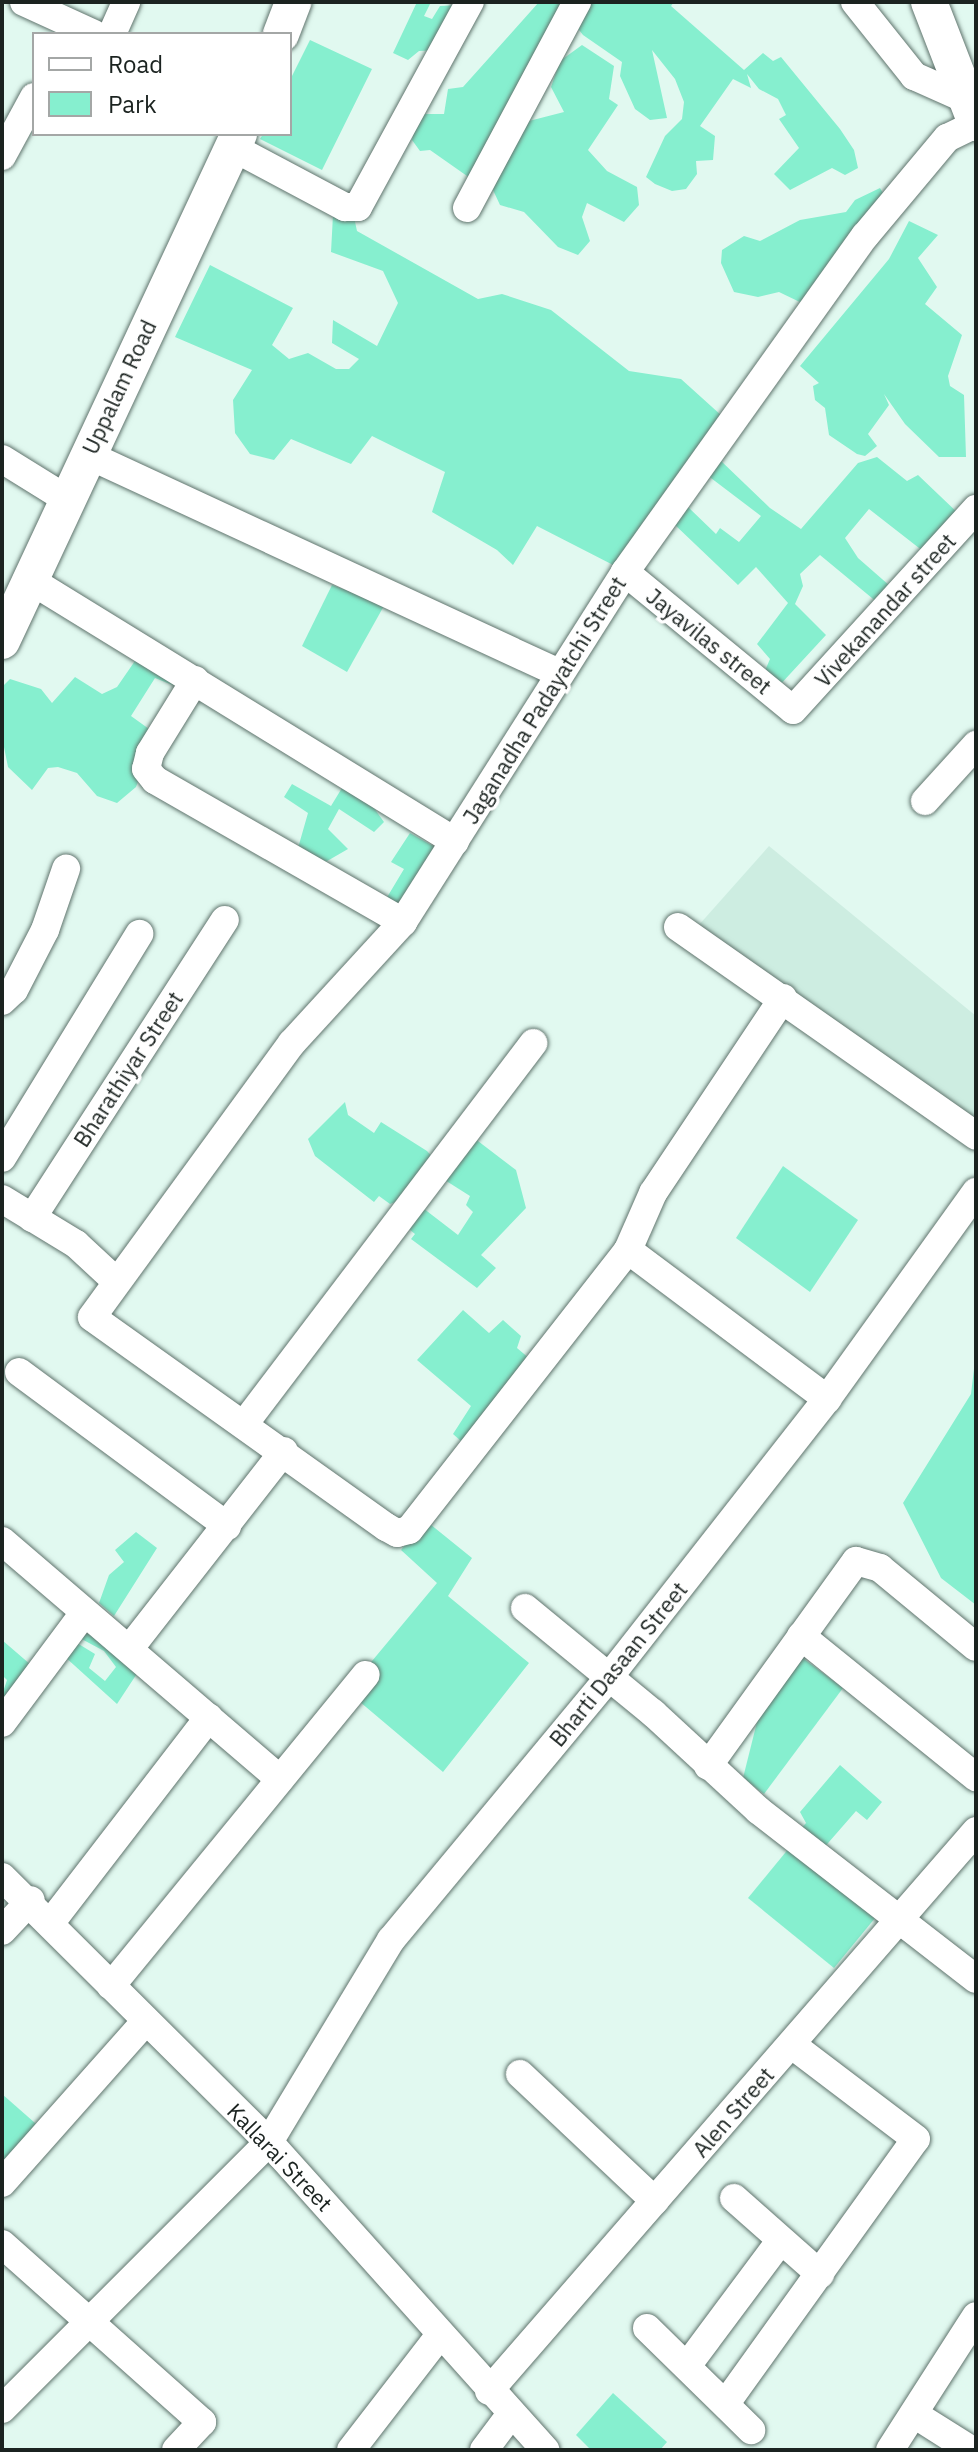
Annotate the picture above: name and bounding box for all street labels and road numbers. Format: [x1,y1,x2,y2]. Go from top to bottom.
street label: Uppalam Road [76,316,162,458]
street label: Vivekanandar street [809,528,961,692]
street label: Jaganadha Padayatchi Street [457,571,631,829]
street label: Jayavilas street [641,583,777,699]
street label: Bharathiyar Street [68,986,188,1152]
street label: Bharti Dasaan Street [544,1576,692,1752]
street label: Alen Street [687,2062,779,2162]
street label: Kallarai Street [222,2098,338,2216]

